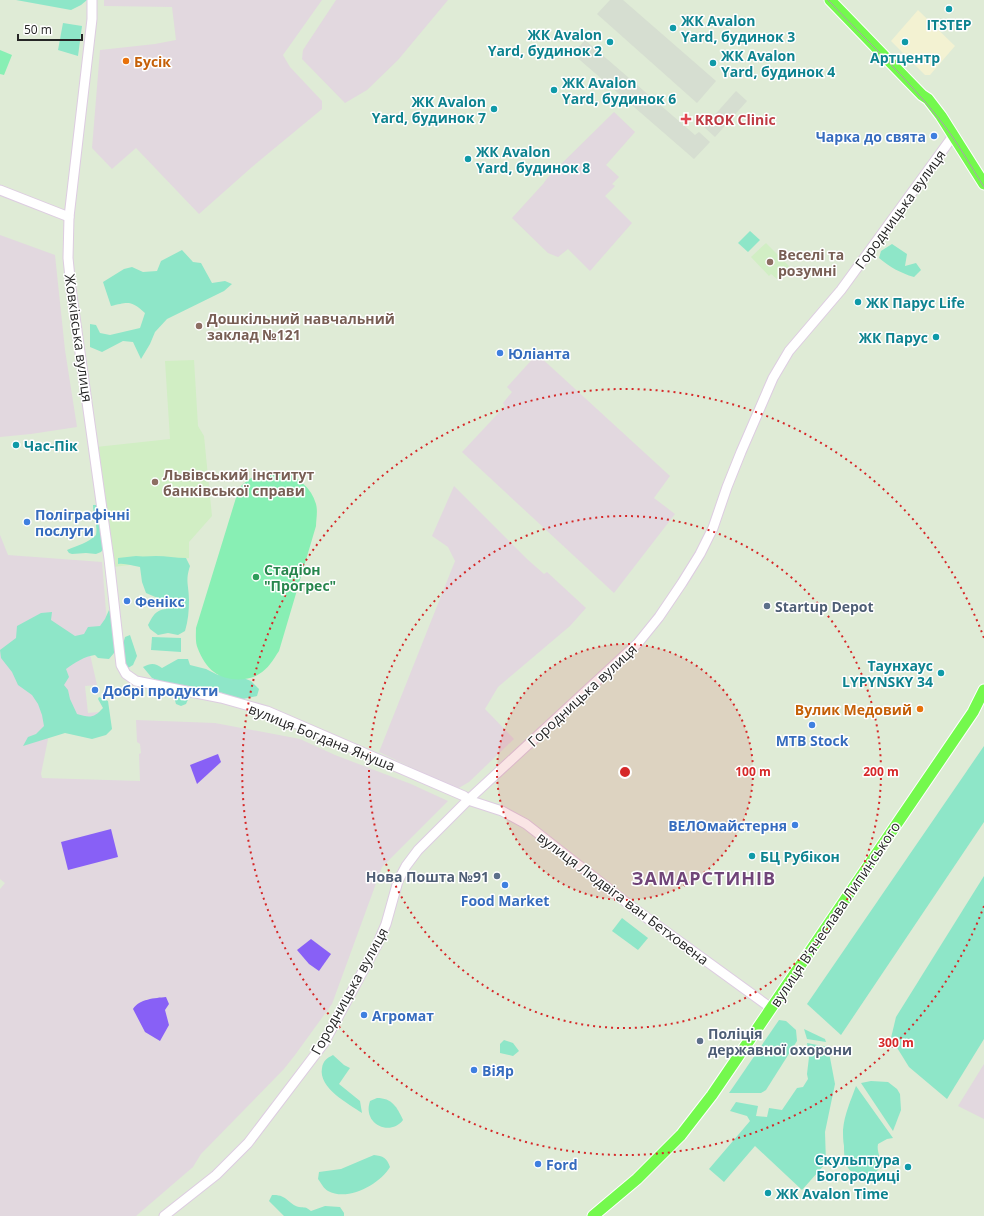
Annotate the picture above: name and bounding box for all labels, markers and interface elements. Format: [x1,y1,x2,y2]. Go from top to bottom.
marker: ITSTEP [944,4,954,14]
place label: ЖК Avalon Yard, будинок 3 [681,11,795,46]
place label: ITSTEP [926,15,972,34]
scale bar [18,16,82,42]
text: 50 m [24,21,52,38]
marker: ЖК Avalon Yard, будинок 3 [668,23,678,33]
place label: ЖК Avalon Yard, будинок 2 [488,25,602,60]
marker: ЖК Avalon Yard, будинок 2 [605,37,615,47]
marker: Артцентр [900,37,910,47]
place label: ЖК Avalon Yard, будинок 4 [721,46,835,81]
place label: Артцентр [870,48,940,67]
place label: Бусік [134,52,171,71]
marker: Бусік [121,56,131,66]
marker: ЖК Avalon Yard, будинок 4 [708,58,718,68]
place label: ЖК Avalon Yard, будинок 6 [562,73,676,108]
marker: ЖК Avalon Yard, будинок 6 [549,85,559,95]
place label: ЖК Avalon Yard, будинок 7 [372,92,486,127]
marker: ЖК Avalon Yard, будинок 7 [489,104,499,114]
place label: KROK Clinic [695,110,776,129]
marker: KROK Clinic [680,113,692,125]
place label: Чарка до свята [816,127,926,146]
marker: Чарка до свята [929,131,939,141]
place label: ЖК Avalon Yard, будинок 8 [476,142,590,177]
street label: Городницька вулиця [850,146,950,272]
marker: ЖК Avalon Yard, будинок 8 [463,154,473,164]
place label: Веселі та розумні [778,245,844,280]
marker: Веселі та розумні [765,257,775,267]
street label: Жовківська вулиця [61,273,97,403]
place label: ЖК Парус Life [866,293,965,312]
marker: ЖК Парус Life [853,297,863,307]
place label: Дошкільний навчальний заклад №121 [207,309,395,344]
marker: Дошкільний навчальний заклад №121 [194,321,204,331]
place label: ЖК Парус [859,328,928,347]
marker: ЖК Парус [931,332,941,342]
place label: Юліанта [508,344,570,363]
marker: Юліанта [495,348,505,358]
place label: Час-Пік [24,436,78,455]
marker: Час-Пік [11,440,21,450]
place label: Львівський інститут банківської справи [163,465,314,500]
marker: Львівський інститут банківської справи [150,477,160,487]
place label: Поліграфічні послуги [35,505,130,540]
marker: Поліграфічні послуги [22,517,32,527]
place label: Стадіон "Прогрес" [264,560,336,595]
marker: Стадіон "Прогрес" [251,572,261,582]
place label: Фенікс [135,592,185,611]
marker: Фенікс [122,596,132,606]
place label: Startup Depot [775,597,874,616]
marker: Startup Depot [762,601,772,611]
street label: Городницька вулиця [523,639,641,751]
place label: Таунхаус LYPYNSKY 34 [842,656,933,691]
marker: Таунхаус LYPYNSKY 34 [936,668,946,678]
place label: Добрі продукти [103,681,218,700]
marker: Добрі продукти [90,685,100,695]
street label: вулиця Богдана Януша [246,699,398,775]
place label: Вулик Медовий [795,700,912,719]
marker: Вулик Медовий [915,704,925,714]
marker: MTB Stock [807,720,817,730]
place label: MTB Stock [776,731,849,750]
text: 100 m [735,763,771,780]
text: 200 m [863,763,899,780]
centre of rings [618,765,632,779]
place label: ВЕЛОмайстерня [668,816,787,835]
street label: вулиця Вʼячеслава Липинського [766,818,904,1010]
marker: ВЕЛОмайстерня [790,820,800,830]
street label: вулиця Людвіга ван Бетховена [533,827,713,969]
place label: БЦ Рубікон [760,847,840,866]
marker: БЦ Рубікон [747,851,757,861]
district label: ЗАМАРСТИНІВ [632,866,776,890]
place label: Нова Пошта №91 [366,867,489,886]
marker: Нова Пошта №91 [492,871,502,881]
marker: Food Market [500,880,510,890]
place label: Food Market [461,891,549,910]
street label: Городницька вулиця [306,924,392,1058]
place label: Агромат [372,1006,434,1025]
marker: Агромат [359,1010,369,1020]
place label: Поліція державної охорони [708,1024,852,1059]
text: 300 m [878,1034,914,1051]
marker: Поліція державної охорони [695,1036,705,1046]
place label: ВіЯр [482,1061,514,1080]
marker: ВіЯр [469,1065,479,1075]
place label: Скульптура Богородиці [815,1150,900,1185]
place label: Ford [546,1155,578,1174]
marker: Ford [533,1159,543,1169]
marker: Скульптура Богородиці [903,1162,913,1172]
place label: ЖК Avalon Time [776,1184,889,1203]
marker: ЖК Avalon Time [763,1188,773,1198]

